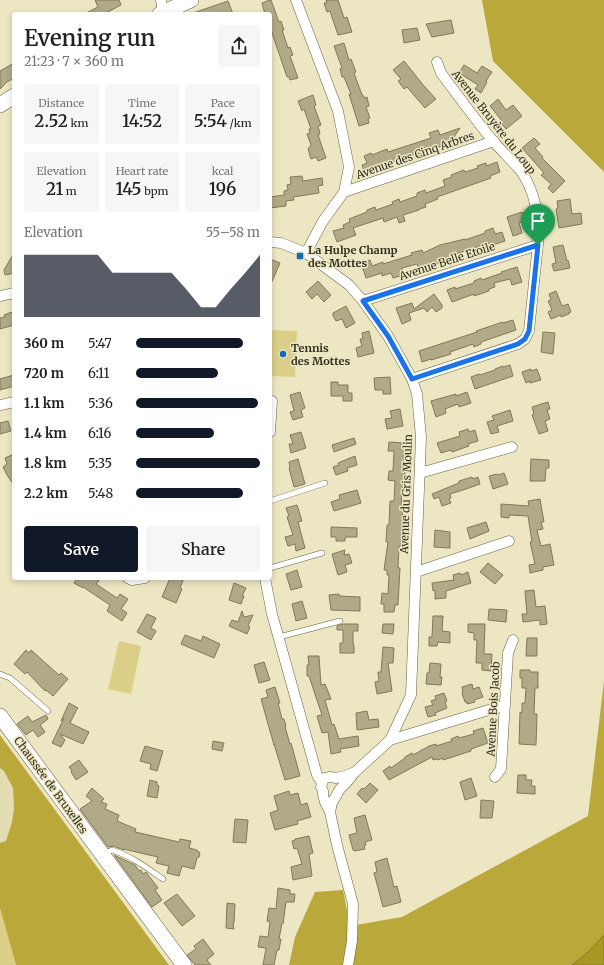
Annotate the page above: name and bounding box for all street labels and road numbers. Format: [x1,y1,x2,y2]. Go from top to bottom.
street label: Avenue Bruyère du Loup [448,66,539,177]
street label: Avenue des Cinq Arbres [353,128,476,182]
street label: Avenue Belle Etoile [396,239,497,283]
street label: Avenue du Gris Moulin [397,433,415,555]
street label: Avenue Bois Jacob [483,661,502,758]
street label: Chaussée de Bruxelles [11,734,91,836]

